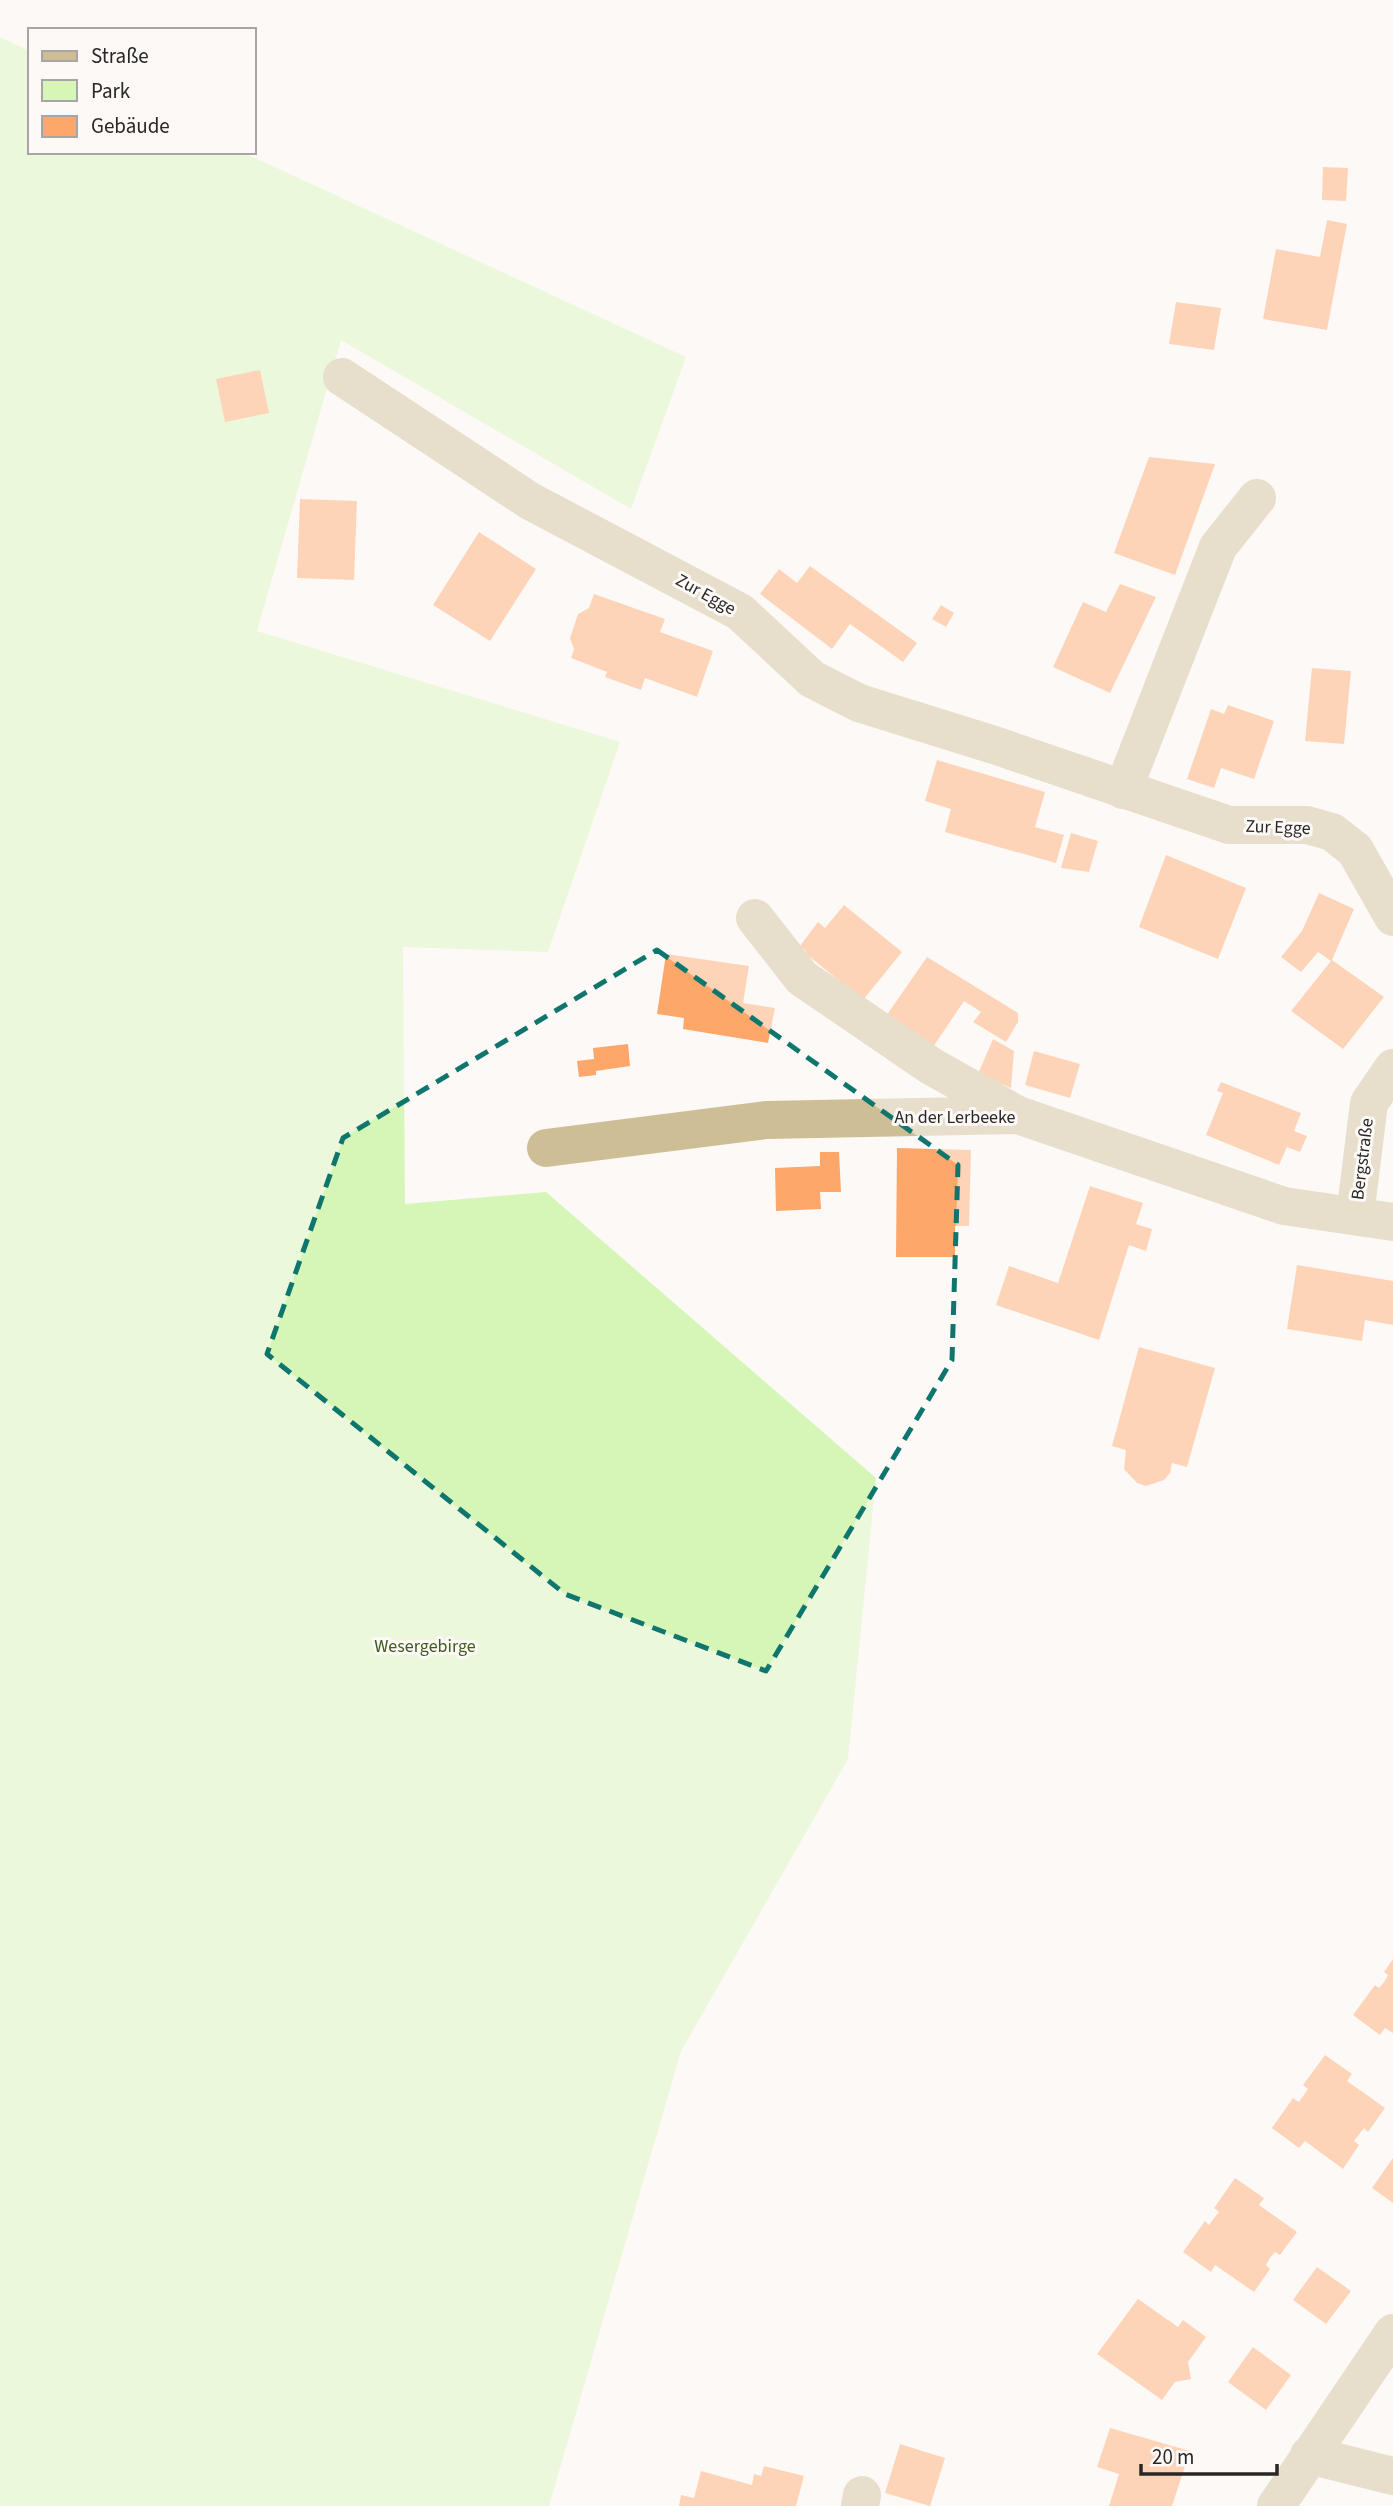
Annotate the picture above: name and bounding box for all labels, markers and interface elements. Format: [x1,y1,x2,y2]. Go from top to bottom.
legend [28,28,256,154]
text: Straße [91,41,149,71]
text: Park [91,76,131,106]
text: Gebäude [91,111,170,141]
street label: Zur Egge [671,568,740,621]
street label: Zur Egge [1245,814,1311,841]
street label: An der Lerbeeke [894,1105,1016,1130]
street label: Bergstraße [1345,1117,1380,1201]
park label: Wesergebirge [374,1634,476,1659]
scale bar [1141,2432,1278,2476]
text: 20 m [1152,2442,1194,2472]

